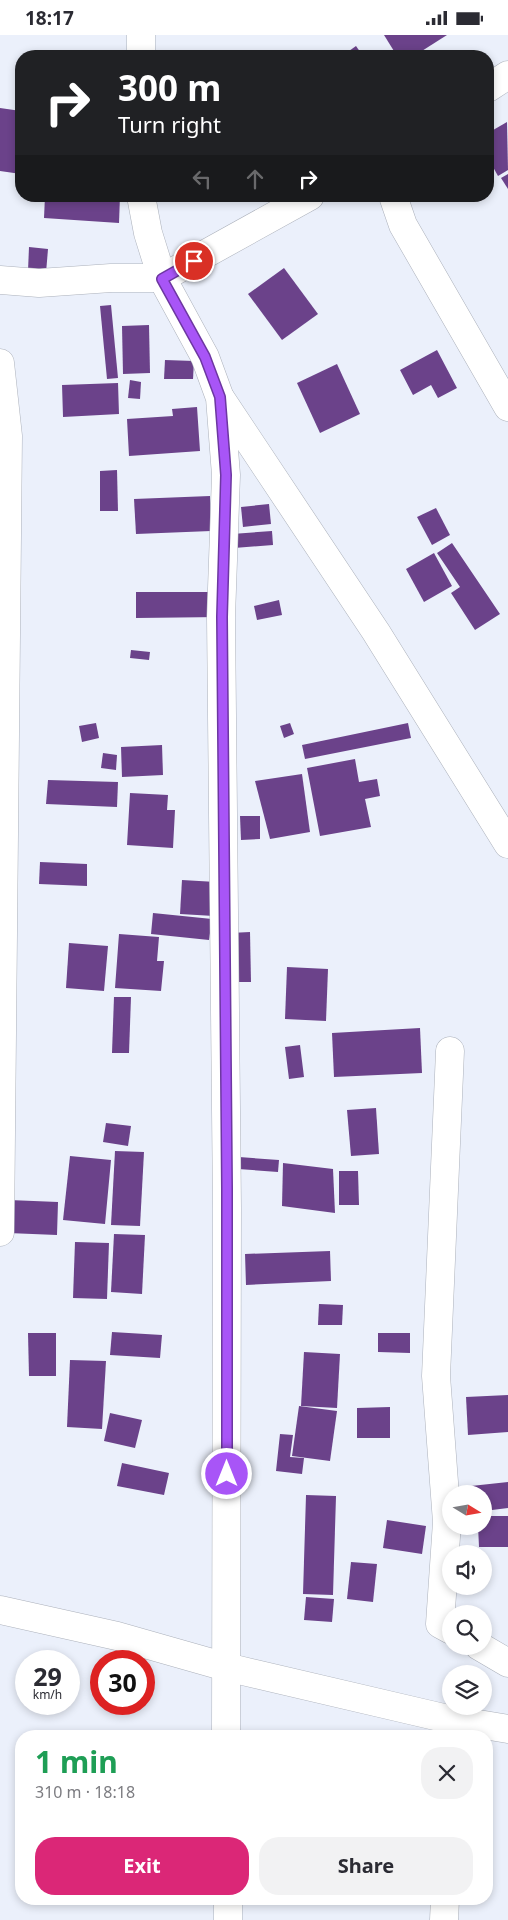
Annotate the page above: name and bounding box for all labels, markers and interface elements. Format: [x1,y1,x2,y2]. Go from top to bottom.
text: 18:17 [25,5,74,31]
text: 300 m [118,64,221,111]
icon: right [35,70,100,135]
text: Turn right [118,109,221,139]
icon: left [188,165,216,193]
icon: ahead [241,165,269,193]
icon: right [294,165,322,193]
pin [173,240,215,282]
icon: arrive [180,247,208,275]
position arrow [200,1447,252,1499]
north arrow [442,1485,492,1535]
map controls [442,1485,492,1715]
button: sound [442,1545,492,1595]
button: search [442,1605,492,1655]
speed limit sign: 30 [90,1650,155,1715]
text: 29 [33,1659,62,1693]
button: layers [442,1665,492,1715]
text: km/h [33,1686,62,1703]
text: 1 min [35,1741,118,1782]
button: close [421,1747,473,1799]
text: 310 m · 18:18 [35,1781,135,1803]
button: Exit [35,1837,249,1895]
button: Share [259,1837,473,1895]

